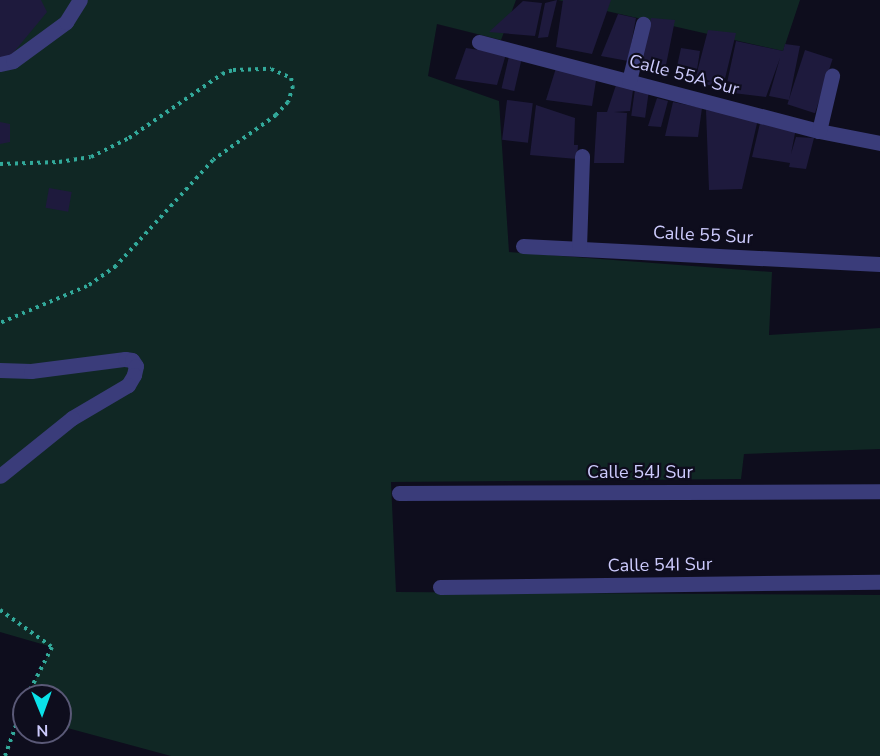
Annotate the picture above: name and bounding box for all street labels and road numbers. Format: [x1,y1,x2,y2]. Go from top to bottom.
street label: Calle 55A Sur [627,50,741,100]
street label: Calle 55 Sur [653,222,753,248]
street label: Calle 54J Sur [587,461,693,483]
street label: Calle 54I Sur [608,553,712,577]

